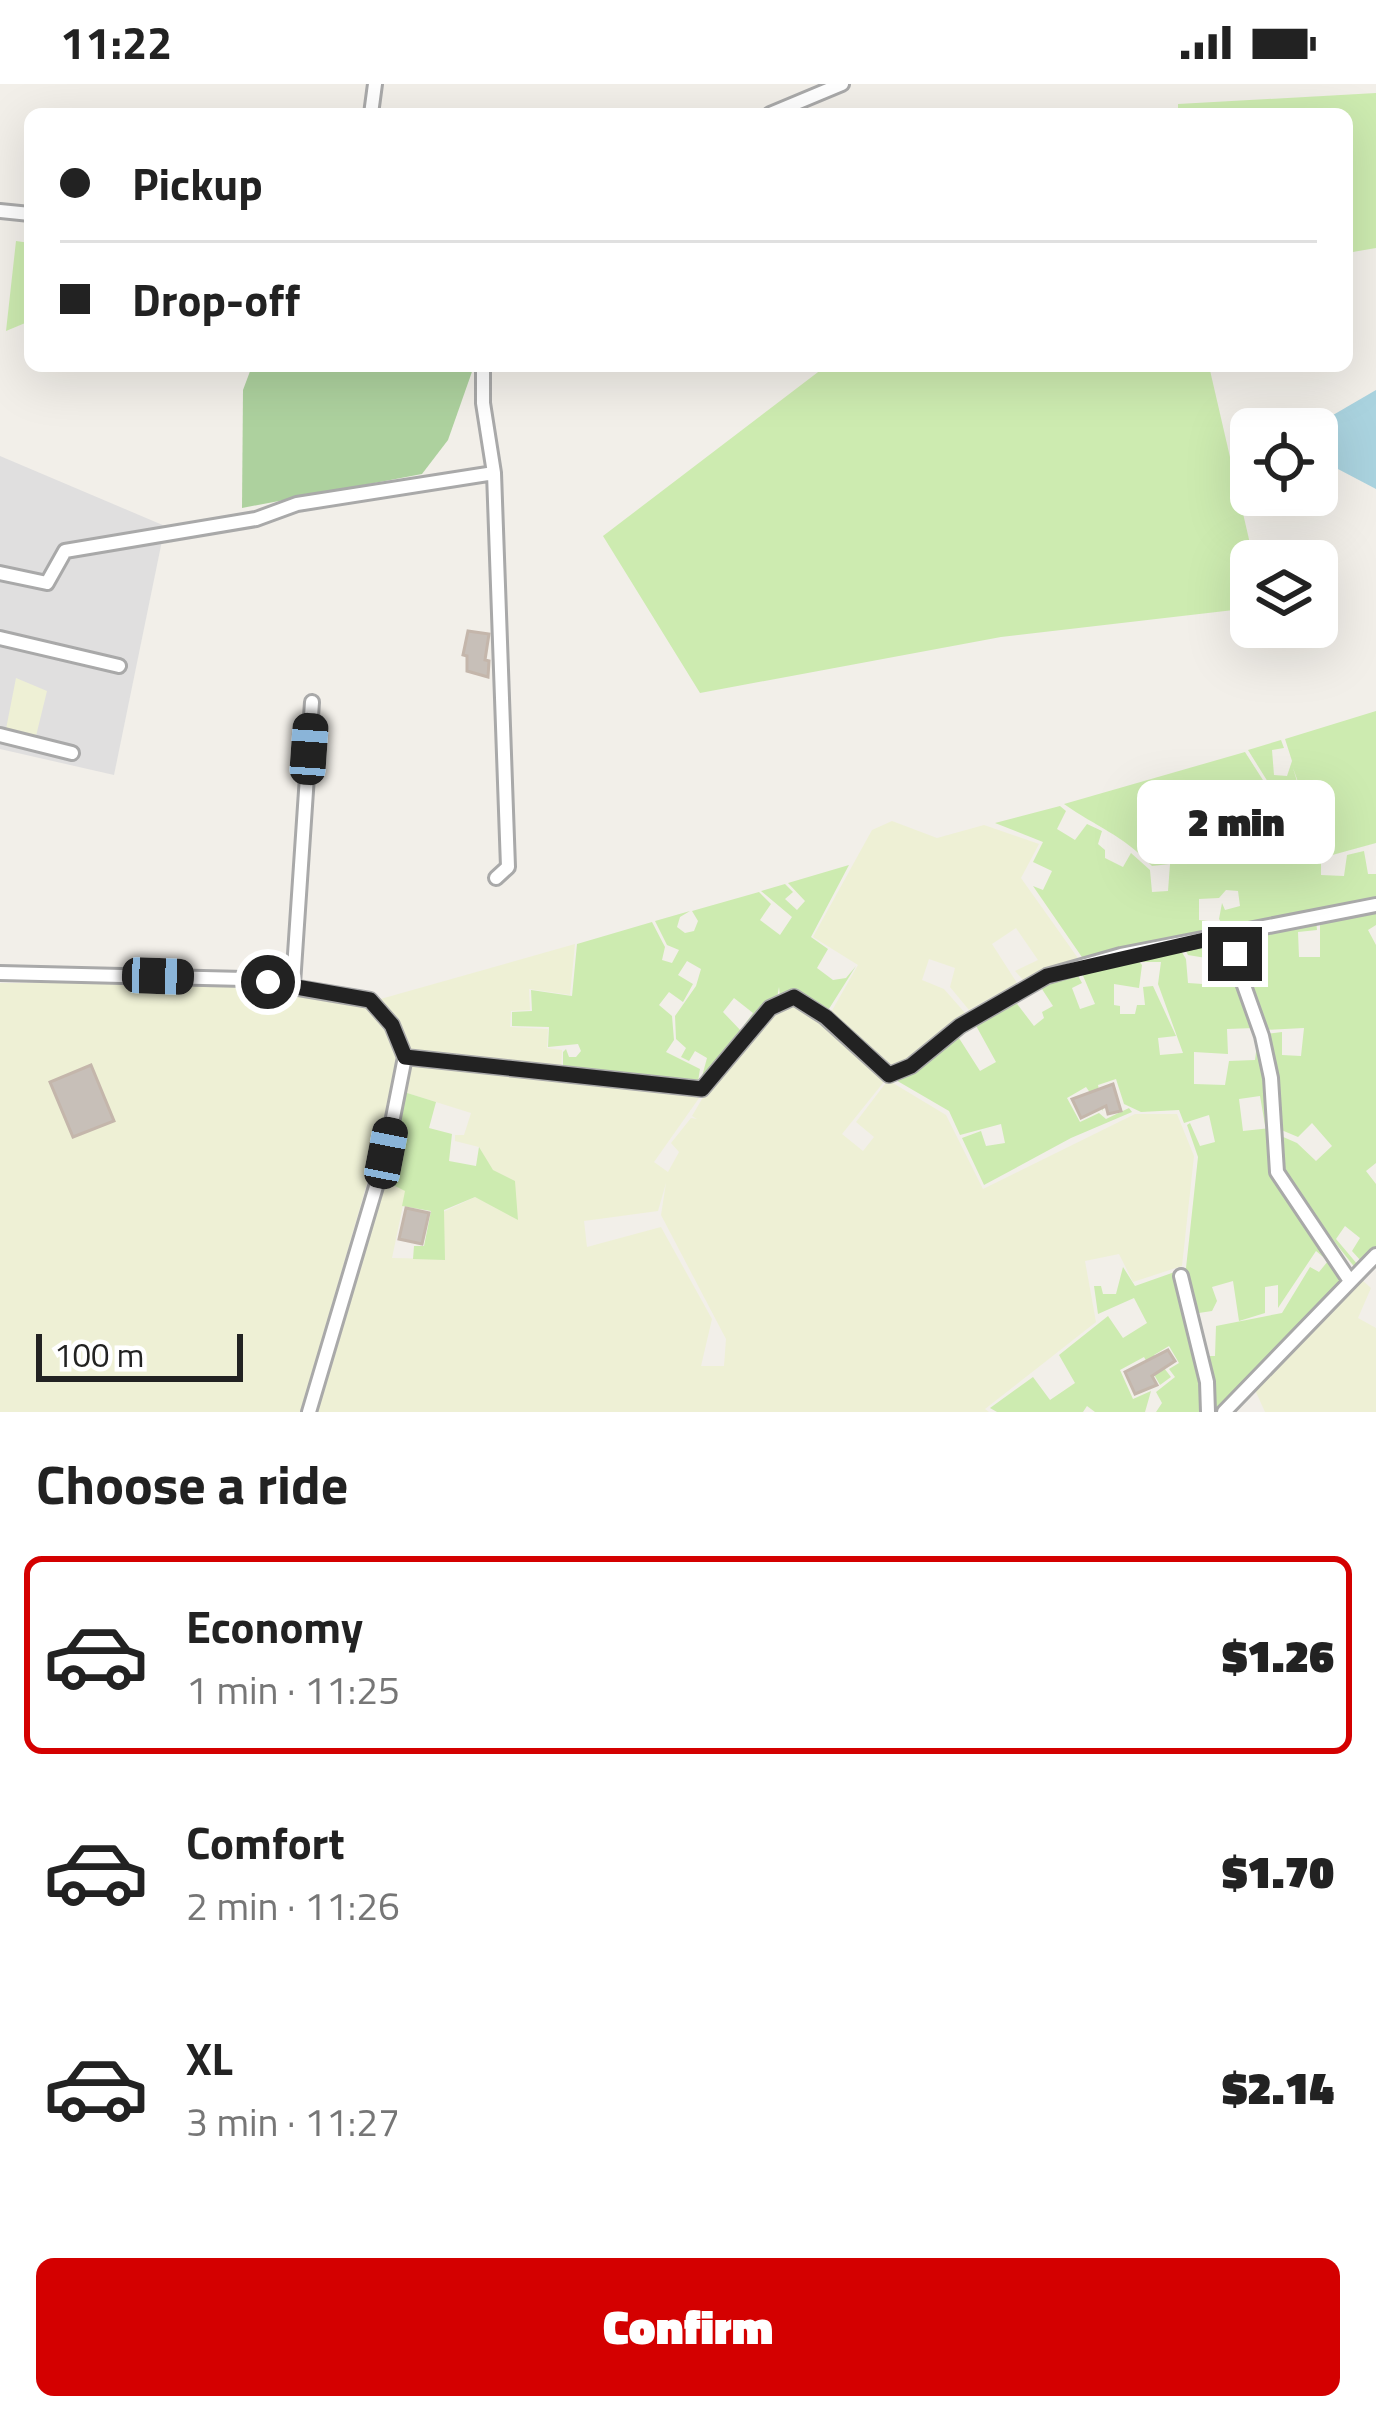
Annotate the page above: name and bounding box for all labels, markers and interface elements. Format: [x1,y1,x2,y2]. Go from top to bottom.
text: 11:22 [60,8,172,76]
text: Pickup [132,149,263,217]
text: Drop-off [132,265,300,333]
map controls [1230,408,1338,648]
button: locate [1230,408,1338,516]
button: layers [1230,540,1338,648]
car [289,712,329,786]
callout: 2 min [1136,780,1334,864]
text: 2 min [1188,792,1284,851]
route end [1208,927,1262,981]
route start [241,955,295,1009]
car [121,957,195,995]
car [361,1114,411,1192]
scale bar [36,1328,243,1381]
text: 100 m [54,1330,144,1380]
text: Choose a ride [36,1443,348,1525]
text: Economy [186,1592,363,1660]
icon: car [42,1601,150,1709]
text: $1.26 [1222,1621,1334,1689]
text: 1 min · 11:25 [186,1660,400,1719]
text: Comfort [186,1808,345,1876]
icon: car [42,1817,150,1925]
text: $1.70 [1222,1837,1334,1905]
text: 2 min · 11:26 [186,1876,400,1935]
text: XL [186,2024,233,2092]
icon: car [42,2033,150,2141]
text: $2.14 [1222,2053,1334,2121]
text: 3 min · 11:27 [186,2092,400,2151]
button: Confirm [36,2258,1340,2396]

